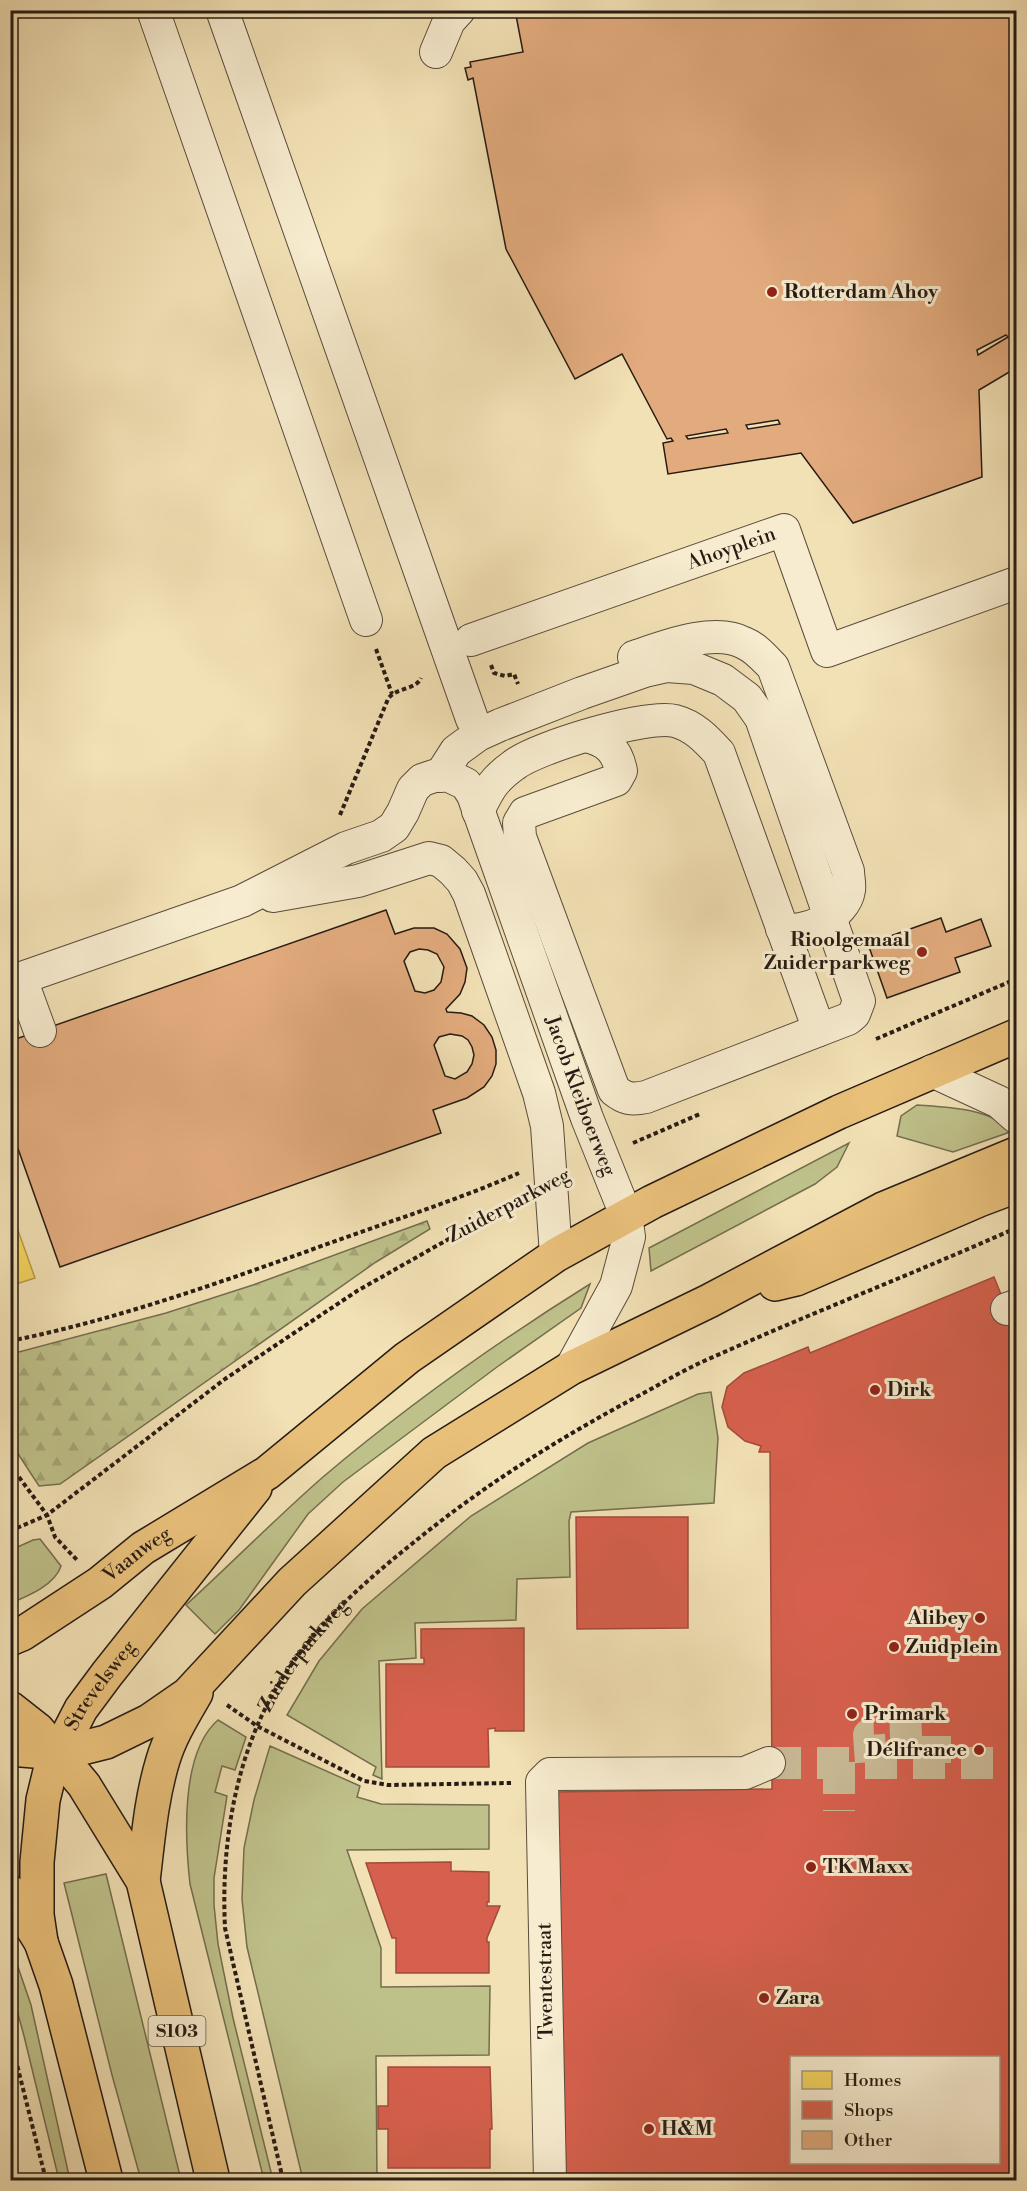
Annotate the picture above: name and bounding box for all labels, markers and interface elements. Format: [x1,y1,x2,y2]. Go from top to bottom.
place label: Rotterdam Ahoy [784,280,939,305]
marker: Rotterdam Ahoy [765,285,779,299]
street label: Ahoyplein [683,521,779,576]
place label: Rioolgemaal Zuiderparkweg [764,928,911,976]
marker: Rioolgemaal Zuiderparkweg [915,945,929,959]
street label: Jacob Kleiboerweg [539,1012,622,1180]
street label: Zuiderparkweg [443,1163,576,1249]
place label: Dirk [887,1378,932,1403]
marker: Dirk [868,1383,882,1397]
street label: Vaanweg [97,1521,176,1589]
street label: Zuiderparkweg [253,1592,355,1716]
place label: Alibey [906,1606,969,1631]
marker: Alibey [973,1611,987,1625]
street label: Strevelsweg [59,1635,142,1735]
place label: Zuidplein [906,1635,999,1660]
marker: Zuidplein [887,1640,901,1654]
place label: Primark [864,1702,947,1727]
marker: Primark [845,1707,859,1721]
place label: Délifrance [866,1738,967,1763]
marker: Délifrance [972,1743,986,1757]
place label: TK Maxx [823,1855,910,1880]
marker: TK Maxx [804,1860,818,1874]
street label: Twentestraat [532,1922,560,2040]
place label: Zara [776,1986,820,2011]
marker: Zara [757,1991,771,2005]
road number: S103 [148,2016,206,2046]
legend [790,2056,1000,2164]
text: Homes [844,2069,901,2092]
text: Shops [844,2099,894,2122]
place label: H&M [661,2117,713,2142]
marker: H&M [642,2122,656,2136]
text: Other [844,2129,892,2152]

